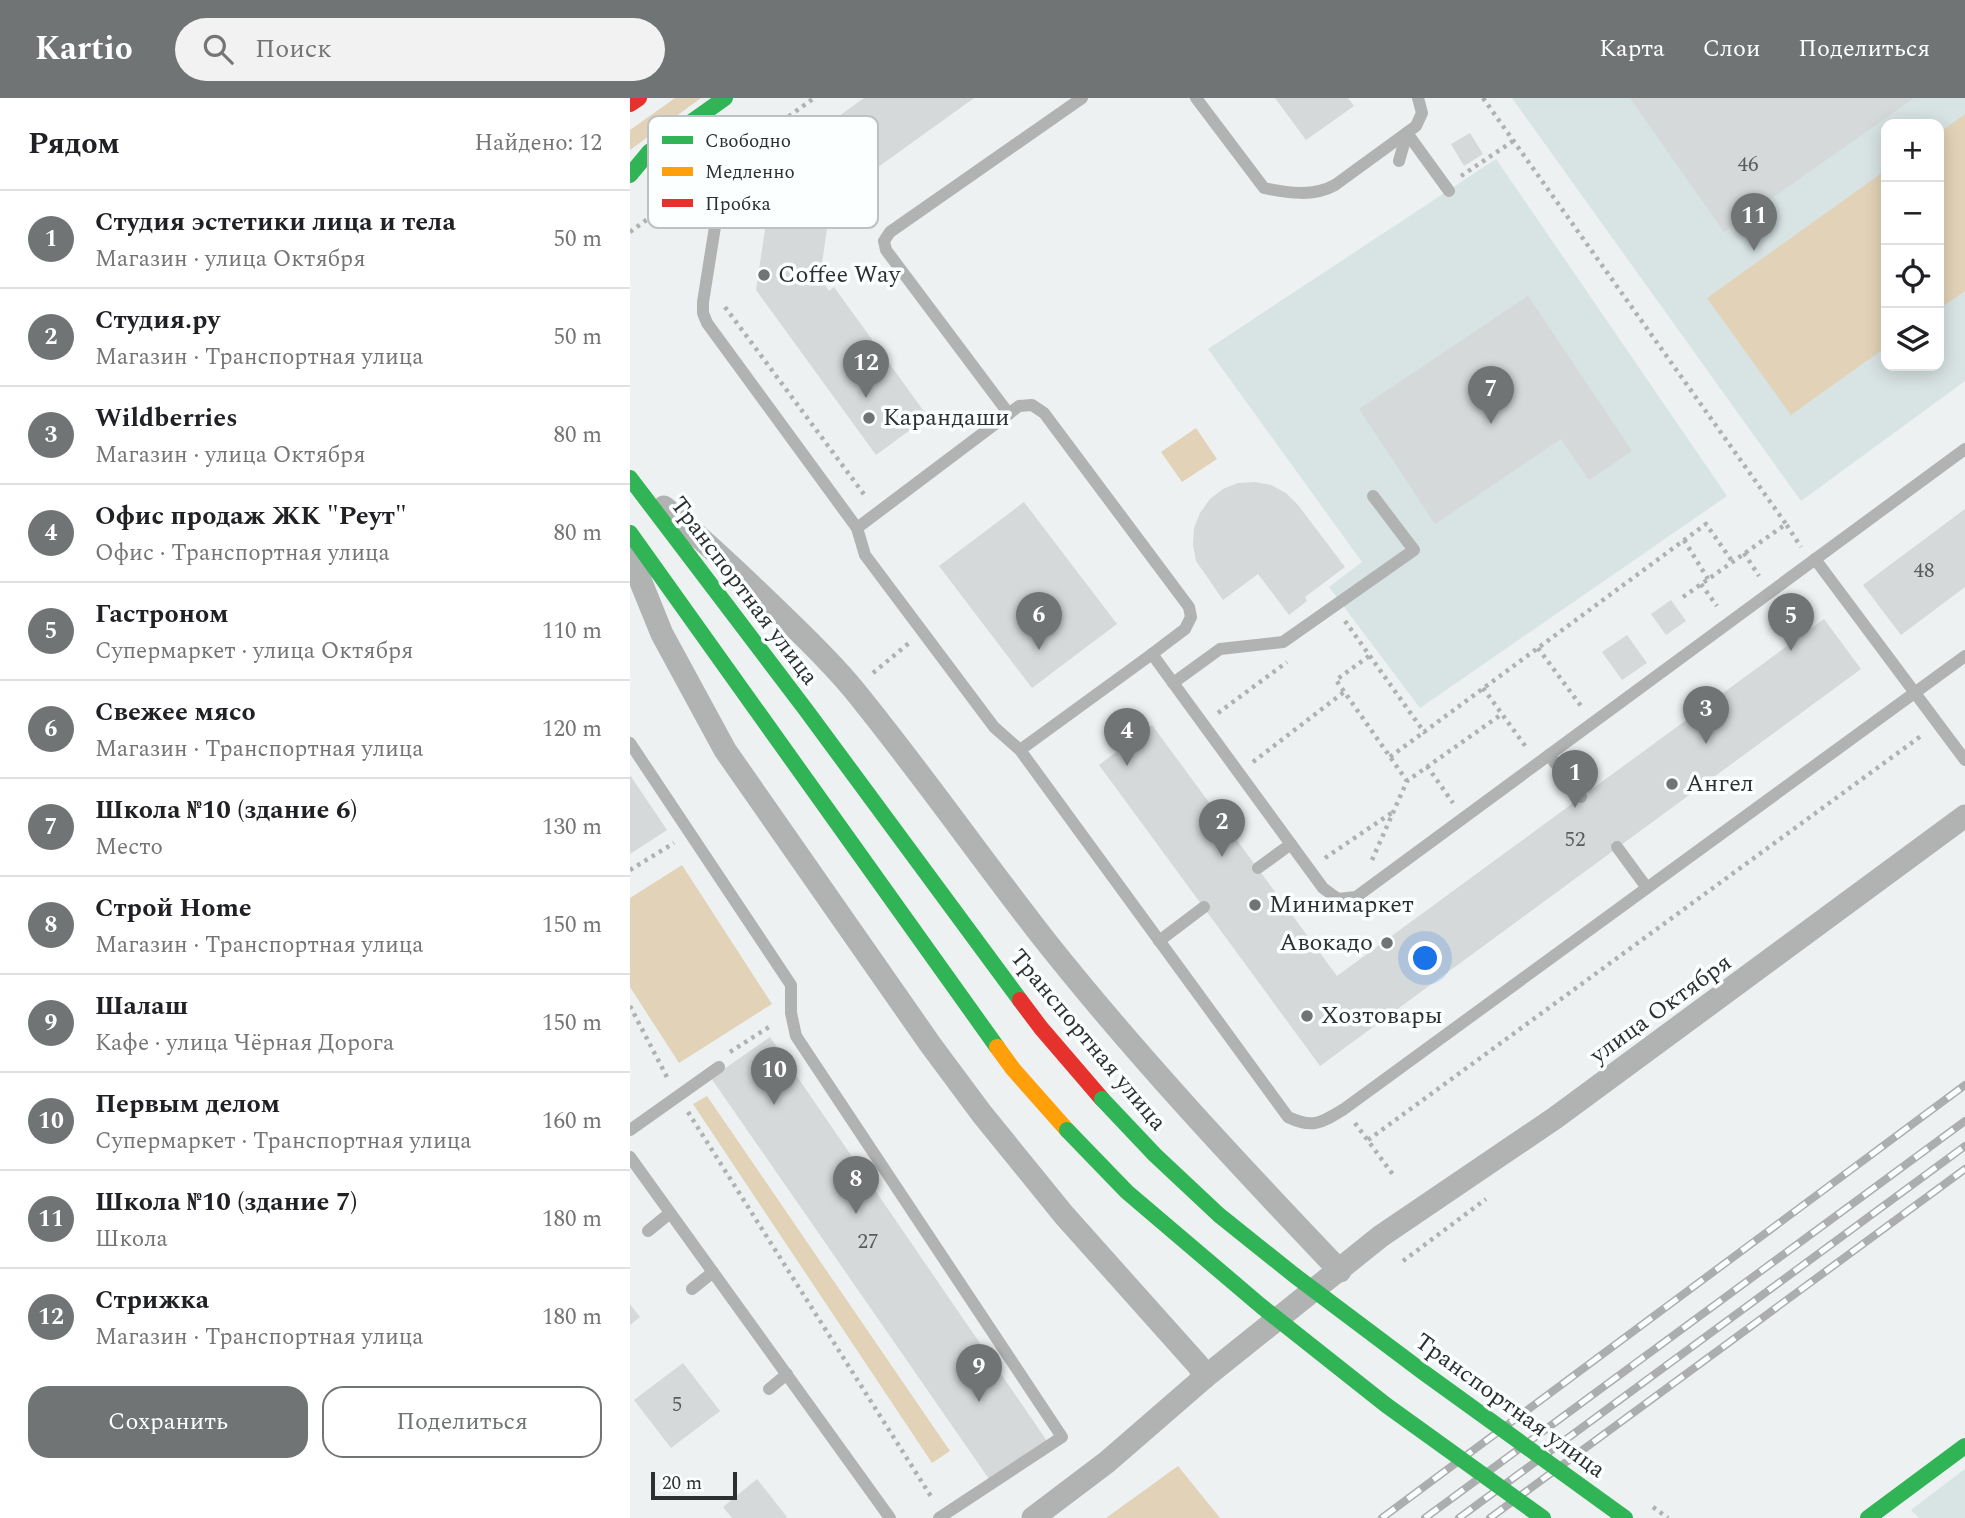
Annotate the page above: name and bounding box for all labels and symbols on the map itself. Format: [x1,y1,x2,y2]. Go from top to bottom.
legend [648,116,878,228]
text: Свободно [705,127,791,156]
house number: 46 [1738,149,1759,181]
text: Медленно [705,158,795,187]
text: Пробка [705,190,772,219]
pin: 11 [1731,193,1777,251]
place label: Coffee Way [778,257,902,293]
marker: Coffee Way [756,267,772,283]
pin: 12 [843,340,889,398]
pin: 7 [1468,366,1514,424]
place label: Карандаши [883,400,1010,436]
marker: Карандаши [861,410,877,426]
street label: Транспортная улица [661,489,827,693]
house number: 48 [1914,555,1935,587]
pin: 6 [1016,592,1062,650]
pin: 5 [1768,593,1814,651]
pin: 3 [1683,686,1729,744]
pin: 4 [1104,708,1150,766]
pin: 1 [1552,750,1598,808]
place label: Ангел [1686,766,1754,802]
marker: Ангел [1664,776,1680,792]
pin: 2 [1199,799,1245,857]
house number: 52 [1565,824,1586,856]
place label: Минимаркет [1269,887,1414,923]
marker: Минимаркет [1247,897,1263,913]
place label: Авокадо [1279,925,1373,961]
marker: Авокадо [1379,935,1395,951]
street label: Транспортная улица [1001,941,1175,1139]
your location [1408,941,1442,975]
street label: улица Октября [1582,945,1739,1073]
place label: Хозтовары [1321,998,1442,1034]
marker: Хозтовары [1299,1008,1315,1024]
pin: 10 [751,1047,797,1105]
pin: 8 [833,1156,879,1214]
house number: 27 [858,1226,879,1258]
street label: Транспортная улица [1407,1324,1613,1488]
pin: 9 [956,1344,1002,1402]
house number: 5 [672,1389,682,1421]
scale bar [651,1469,737,1501]

